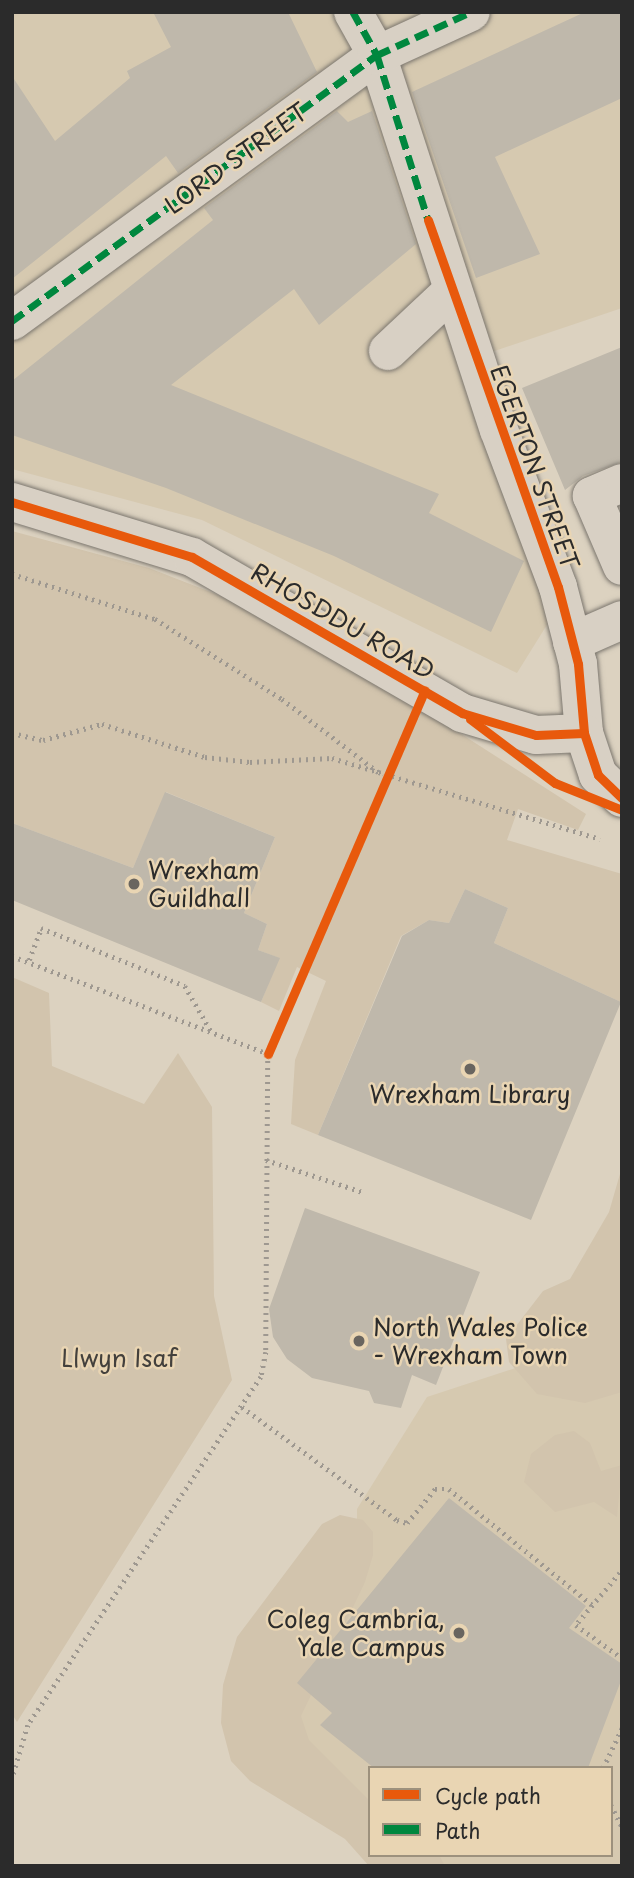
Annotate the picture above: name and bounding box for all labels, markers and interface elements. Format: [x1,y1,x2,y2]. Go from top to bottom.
street label: LORD STREET [159,97,313,219]
street label: EGERTON STREET [484,359,586,575]
street label: RHOSDDU ROAD [246,557,440,685]
place label: Wrexham Guildhall [148,856,260,912]
marker: Wrexham Guildhall [126,876,142,892]
marker: Wrexham Library [462,1061,478,1077]
place label: Wrexham Library [369,1080,571,1108]
place label: North Wales Police - Wrexham Town [373,1313,591,1369]
marker: North Wales Police - Wrexham Town [351,1333,367,1349]
park label: Llwyn Isaf [61,1344,177,1372]
place label: Coleg Cambria, Yale Campus [266,1605,445,1661]
marker: Coleg Cambria, Yale Campus [451,1625,467,1641]
legend [368,1766,613,1857]
text: Cycle path [435,1779,541,1811]
text: Path [435,1814,480,1846]

